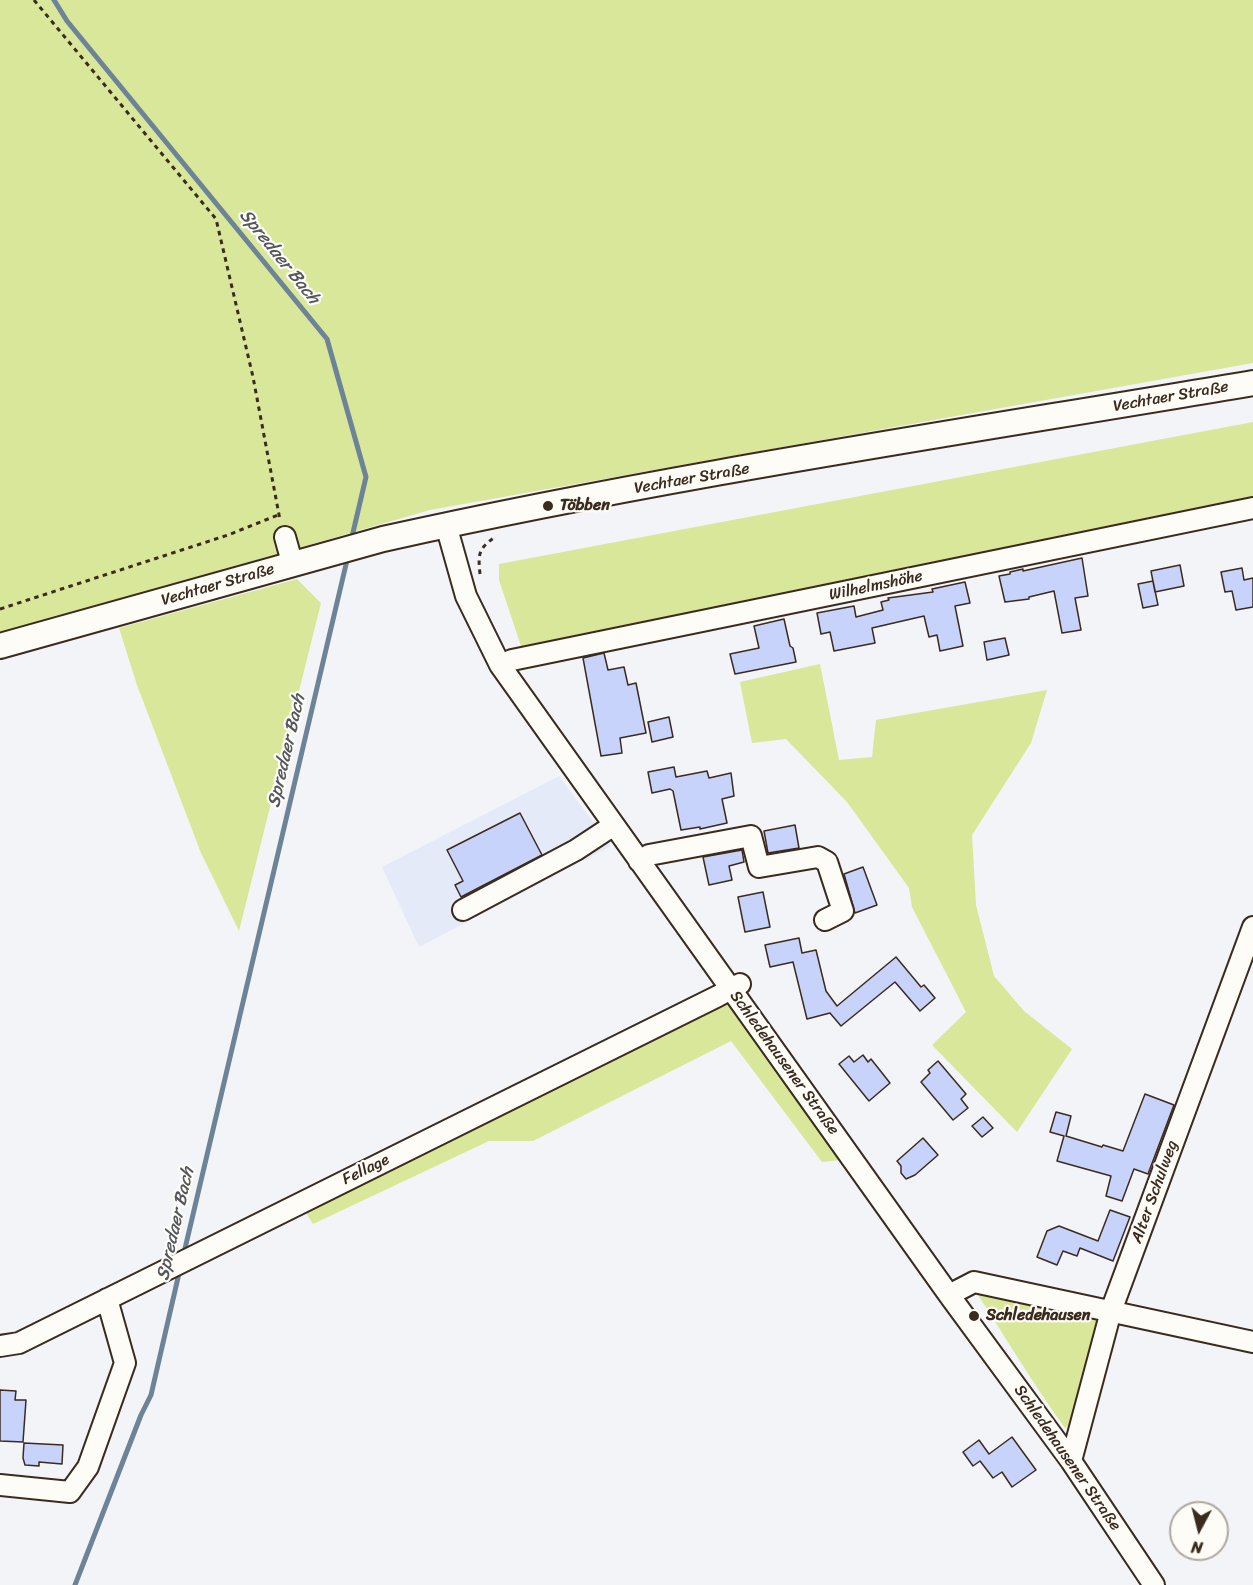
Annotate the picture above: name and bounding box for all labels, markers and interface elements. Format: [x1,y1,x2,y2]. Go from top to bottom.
water label: Spredaer Bach [234,205,324,309]
street label: Vechtaer Straße [1112,377,1230,417]
street label: Vechtaer Straße [633,459,751,499]
place label: Többen [560,496,610,516]
marker: Többen [541,499,555,513]
street label: Vechtaer Straße [159,560,277,610]
street label: Wilhelmshöhe [827,567,925,605]
water label: Spredaer Bach [263,692,311,810]
street label: Schledehausener Straße [725,987,843,1139]
street label: Alter Schulweg [1128,1138,1182,1246]
street label: Fellage [339,1150,393,1190]
water label: Spredaer Bach [152,1165,200,1283]
place label: Schledehausen [986,1306,1090,1326]
marker: Schledehausen [967,1309,981,1323]
street label: Schledehausener Straße [1009,1381,1125,1535]
north arrow [1169,1501,1229,1561]
text: N [1190,1532,1204,1562]

